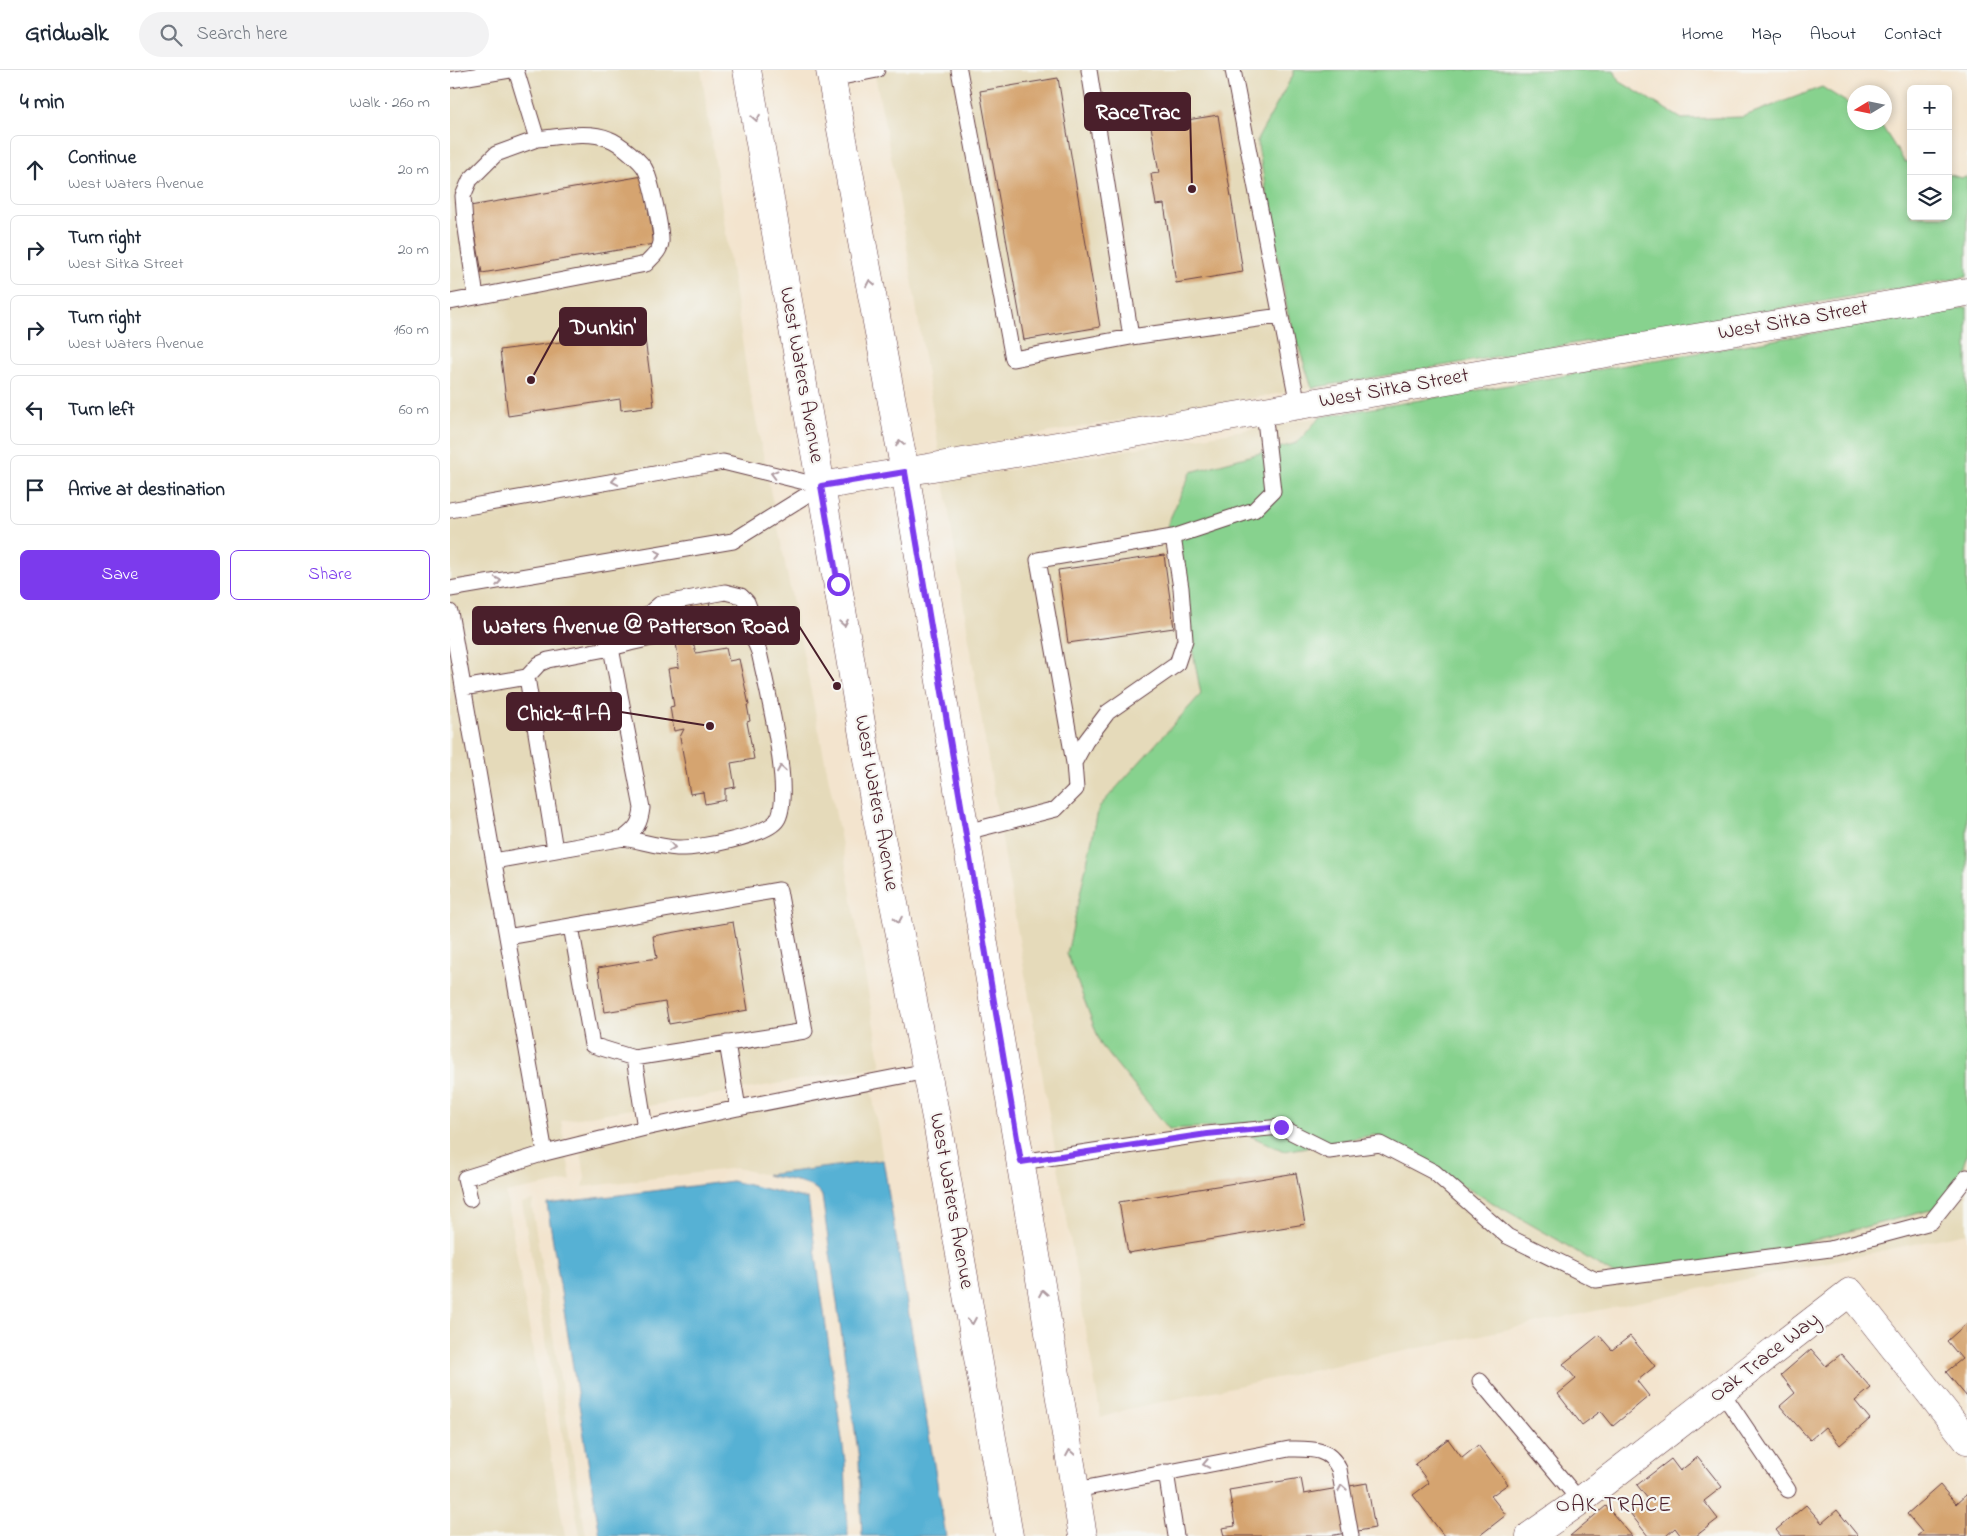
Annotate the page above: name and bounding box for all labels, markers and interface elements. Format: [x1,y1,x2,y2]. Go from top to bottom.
search box [139,12,489,57]
text: Gridwalk [25,17,109,52]
icon: search [157,21,185,49]
text: Search here [197,21,288,48]
text: Home [1682,22,1723,48]
text: Map [1751,22,1782,48]
text: About [1810,22,1856,48]
text: Contact [1884,22,1942,48]
north arrow [1847,85,1892,130]
map controls [1907,85,1952,220]
button: + [1907,85,1952,130]
text: 4 min [20,88,64,118]
text: Walk · 260 m [350,91,430,115]
callout: RaceTrac [1085,93,1190,130]
text: RaceTrac [1096,98,1182,130]
one-way arrow [750,114,760,122]
button: − [1907,130,1952,175]
text: Continue [68,145,136,172]
icon: ahead [21,156,49,184]
text: 20 m [398,158,429,182]
text: West Waters Avenue [68,172,204,196]
button: layers [1907,175,1952,220]
text: Turn right [68,225,141,252]
icon: right [21,236,49,264]
text: 20 m [398,238,429,262]
text: West Sitka Street [68,252,184,276]
one-way arrow [865,278,875,287]
street label: West Waters Avenue [771,285,831,466]
street label: West Sitka Street [1716,293,1870,349]
text: Turn right [68,305,141,332]
callout: Dunkin' [560,308,646,345]
text: Dunkin' [569,313,637,345]
icon: right [21,316,49,344]
text: 160 m [394,318,429,342]
text: West Waters Avenue [68,332,204,356]
street label: West Sitka Street [1317,361,1471,417]
icon: left [21,396,49,424]
text: Turn left [68,397,135,424]
text: 60 m [399,398,429,422]
one-way arrow [895,438,905,447]
one-way arrow [770,469,779,480]
one-way arrow [610,475,619,485]
icon: arrive [21,476,49,504]
text: Arrive at destination [68,477,225,504]
one-way arrow [654,549,663,559]
button: Save [20,550,220,600]
button: Share [230,550,430,600]
route start [827,573,850,596]
one-way arrow [494,577,502,587]
callout: Waters Avenue @ Patterson Road [473,607,799,644]
text: Waters Avenue @ Patterson Road [483,612,790,644]
one-way arrow [839,618,849,627]
callout: Chick-fil-A [507,693,621,730]
text: Chick-fil-A [517,699,611,731]
street label: West Waters Avenue [846,713,906,894]
one-way arrow [776,765,786,774]
one-way arrow [668,841,677,851]
one-way arrow [892,916,902,925]
street label: West Waters Avenue [921,1111,981,1292]
route end [1270,1116,1293,1139]
one-way arrow [1038,1289,1048,1297]
street label: Oak Trace Way [1703,1305,1828,1412]
one-way arrow [966,1317,976,1326]
one-way arrow [1065,1449,1075,1458]
one-way arrow [1202,1459,1211,1469]
one-way arrow [1338,1484,1348,1492]
district label: OAK TRACE [1556,1490,1672,1522]

